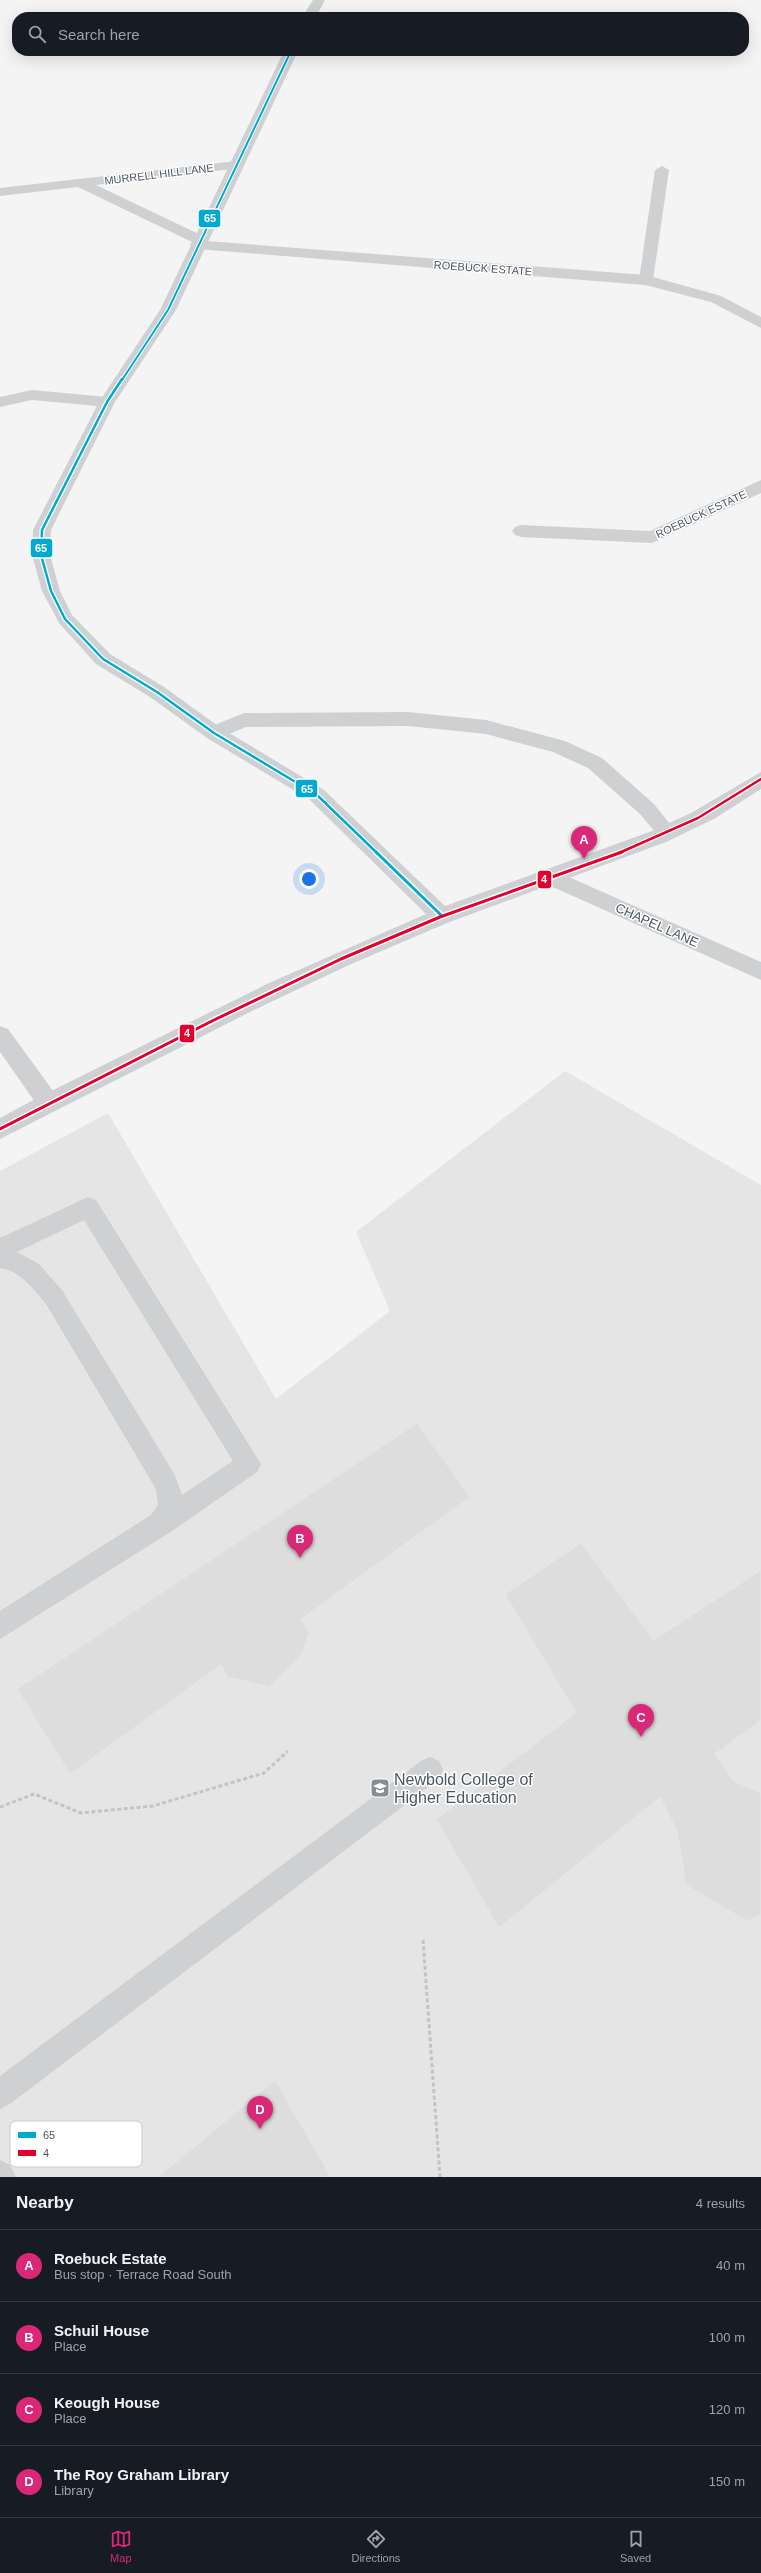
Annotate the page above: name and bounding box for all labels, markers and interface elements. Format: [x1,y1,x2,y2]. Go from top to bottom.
search box [12,12,749,56]
icon: search [26,23,48,45]
text: Search here [58,26,140,43]
street label: MURRELL HILL LANE [104,161,214,187]
line badge: 65 [198,209,221,228]
text: 65 [204,212,216,224]
street label: ROEBUCK ESTATE [433,259,533,277]
street label: ROEBUCK ESTATE [654,488,748,540]
line badge: 65 [30,538,53,558]
text: 65 [35,542,47,554]
line badge: 65 [295,779,318,798]
text: 65 [301,783,313,795]
pin: A [571,826,597,859]
your location [299,869,319,889]
line badge: 4 [537,870,552,889]
text: 4 [541,873,548,885]
street label: CHAPEL LANE [613,900,701,950]
line badge: 4 [179,1024,195,1043]
text: 4 [184,1027,191,1039]
pin: B [287,1525,313,1558]
pin: C [628,1704,654,1737]
place label: Newbold College of Higher Education [394,1771,533,1806]
school or university icon: Newbold College of Higher Education [369,1777,391,1799]
pin: D [247,2096,273,2129]
legend [10,2121,142,2167]
text: 65 [43,2129,55,2141]
text: 4 [43,2147,49,2159]
text: Nearby [16,2193,74,2212]
text: 4 results [696,2196,745,2211]
text: Roebuck Estate [54,2250,167,2267]
text: A [24,2258,34,2273]
text: 40 m [716,2258,745,2273]
text: Bus stop · Terrace Road South [54,2267,232,2282]
text: Schuil House [54,2322,149,2339]
text: B [24,2330,34,2345]
text: 100 m [709,2330,745,2345]
text: Place [54,2339,87,2354]
text: Keough House [54,2394,160,2411]
text: C [24,2402,34,2417]
text: 120 m [709,2402,745,2417]
text: Place [54,2411,87,2426]
text: The Roy Graham Library [54,2466,229,2483]
text: D [24,2474,34,2489]
text: 150 m [709,2474,745,2489]
text: Library [54,2483,94,2498]
tab: Map [110,2528,132,2564]
tab: Directions [351,2528,400,2564]
tab: Saved [620,2528,651,2564]

